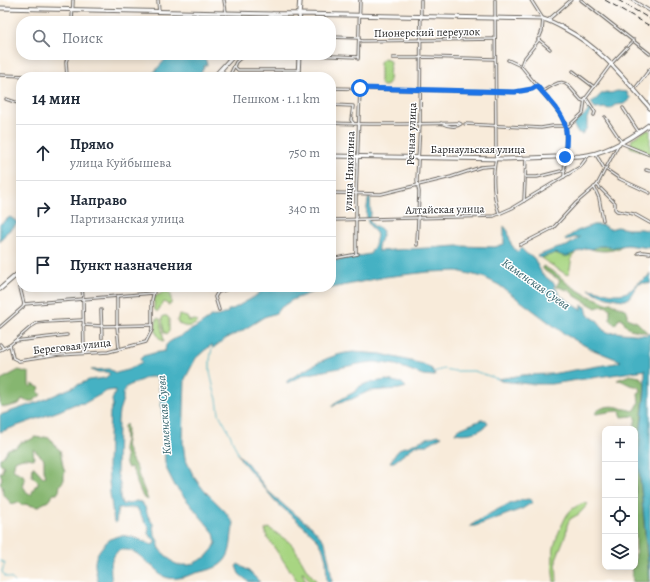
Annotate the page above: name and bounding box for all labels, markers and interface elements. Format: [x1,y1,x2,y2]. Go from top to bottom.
search box [16,16,336,60]
street label: Пионерский переулок [374,24,481,41]
icon: search [30,27,52,49]
text: Поиск [62,28,103,48]
route start [351,79,369,97]
text: 14 мин [32,87,81,110]
text: Пешком · 1.1 km [232,90,320,107]
street label: Речная улица [403,101,420,166]
street label: улица Никитина [341,130,358,212]
text: Прямо [70,134,114,154]
icon: ahead [32,142,54,164]
street label: Барнаульская улица [431,142,526,157]
text: 750 m [289,144,320,161]
route end [556,148,574,166]
text: улица Куйбышева [70,154,171,171]
text: Направо [70,190,127,210]
icon: right [32,198,54,220]
text: 340 m [288,200,320,217]
street label: Алтайская улица [404,201,486,218]
text: Партизанская улица [70,210,184,227]
icon: arrive [32,254,54,276]
text: Пункт назначения [70,255,192,275]
water label: Каменская Суева [499,255,574,314]
street label: Береговая улица [32,335,113,358]
water label: Каменская Суева [153,374,175,455]
map controls [602,426,638,570]
button: + [602,426,638,462]
button: − [602,462,638,498]
button: locate [602,498,638,534]
button: layers [602,534,638,570]

